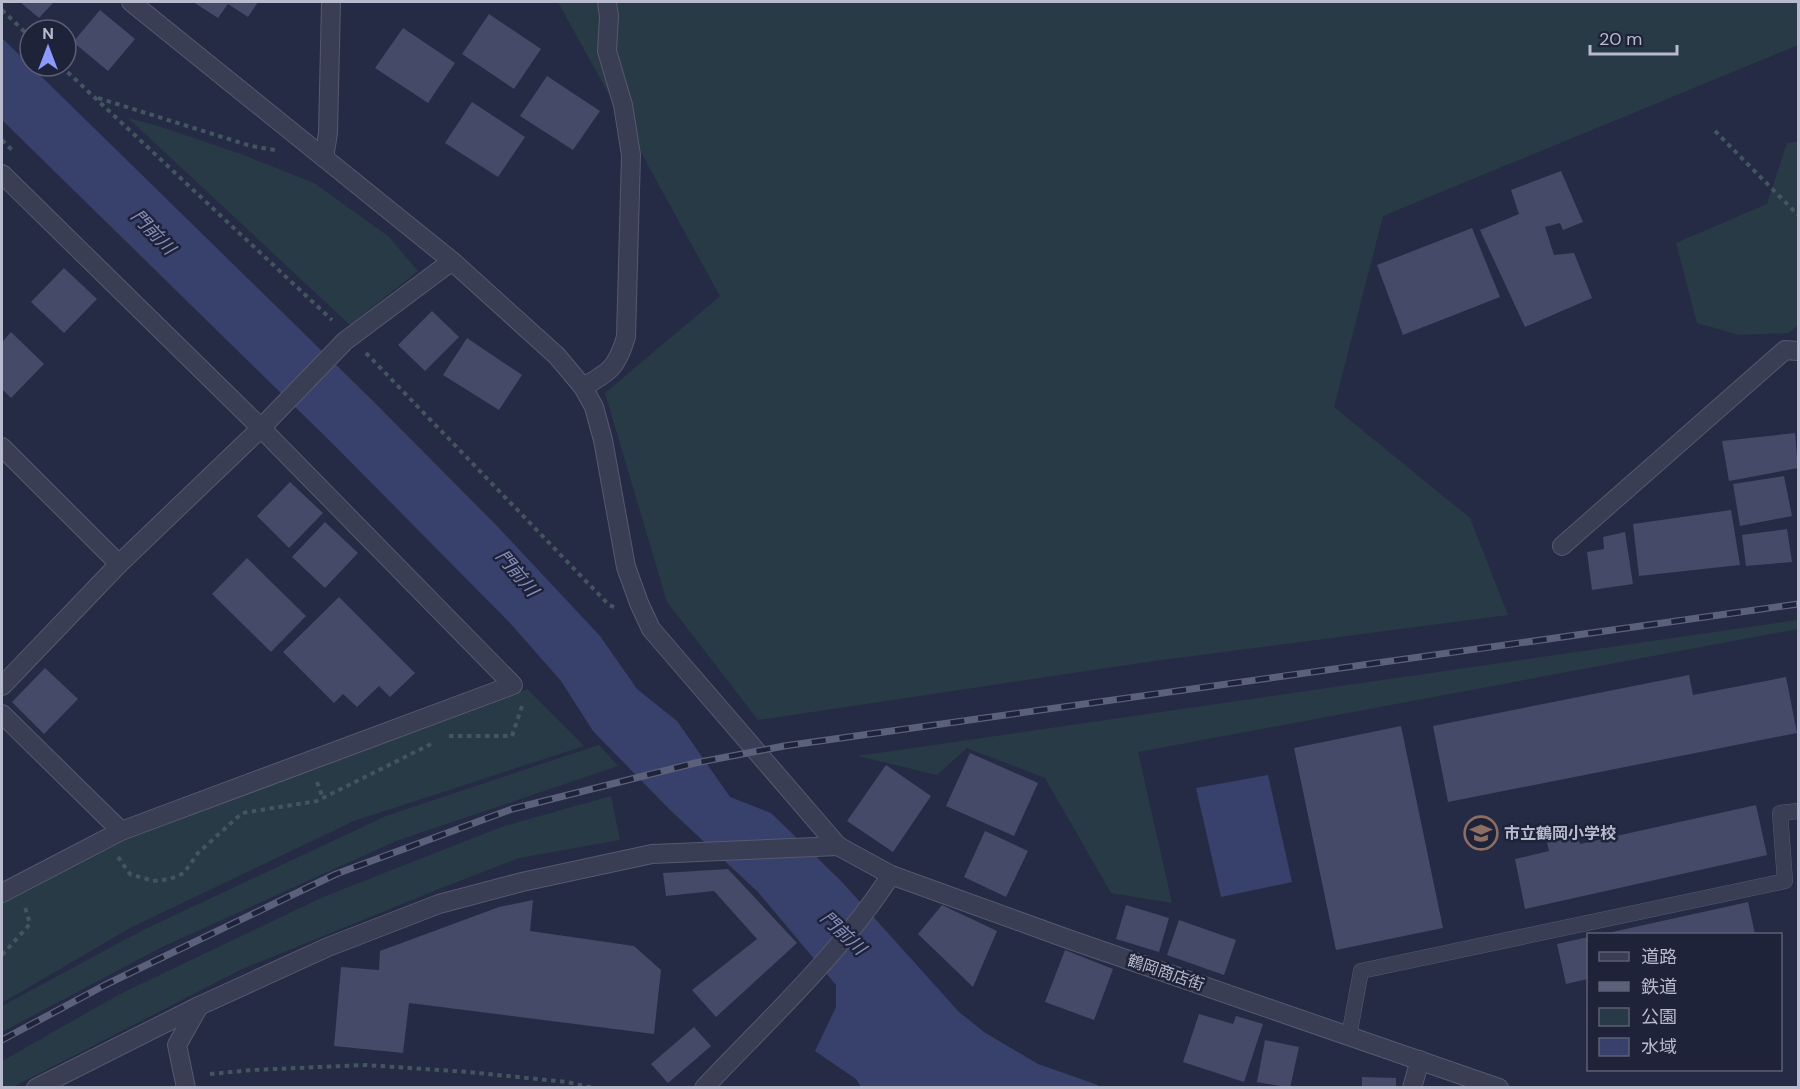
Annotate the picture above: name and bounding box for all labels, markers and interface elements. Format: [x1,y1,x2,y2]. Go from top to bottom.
north arrow [18,18,78,78]
scale bar [1590,18,1677,56]
text: N [42,23,54,44]
text: 20 m [1599,27,1642,51]
water label: 門前川 [126,204,182,261]
water label: 門前川 [490,545,545,603]
school or university icon: 市立鶴岡小学校 [1463,815,1499,851]
place label: 市立鶴岡小学校 [1504,823,1616,844]
water label: 門前川 [815,906,872,962]
legend [1587,933,1782,1071]
text: 道路 [1641,945,1677,969]
street label: 鶴岡商店街 [1125,950,1207,995]
text: 鉄道 [1641,975,1677,999]
text: 公園 [1641,1005,1677,1029]
text: 水域 [1641,1035,1677,1059]

